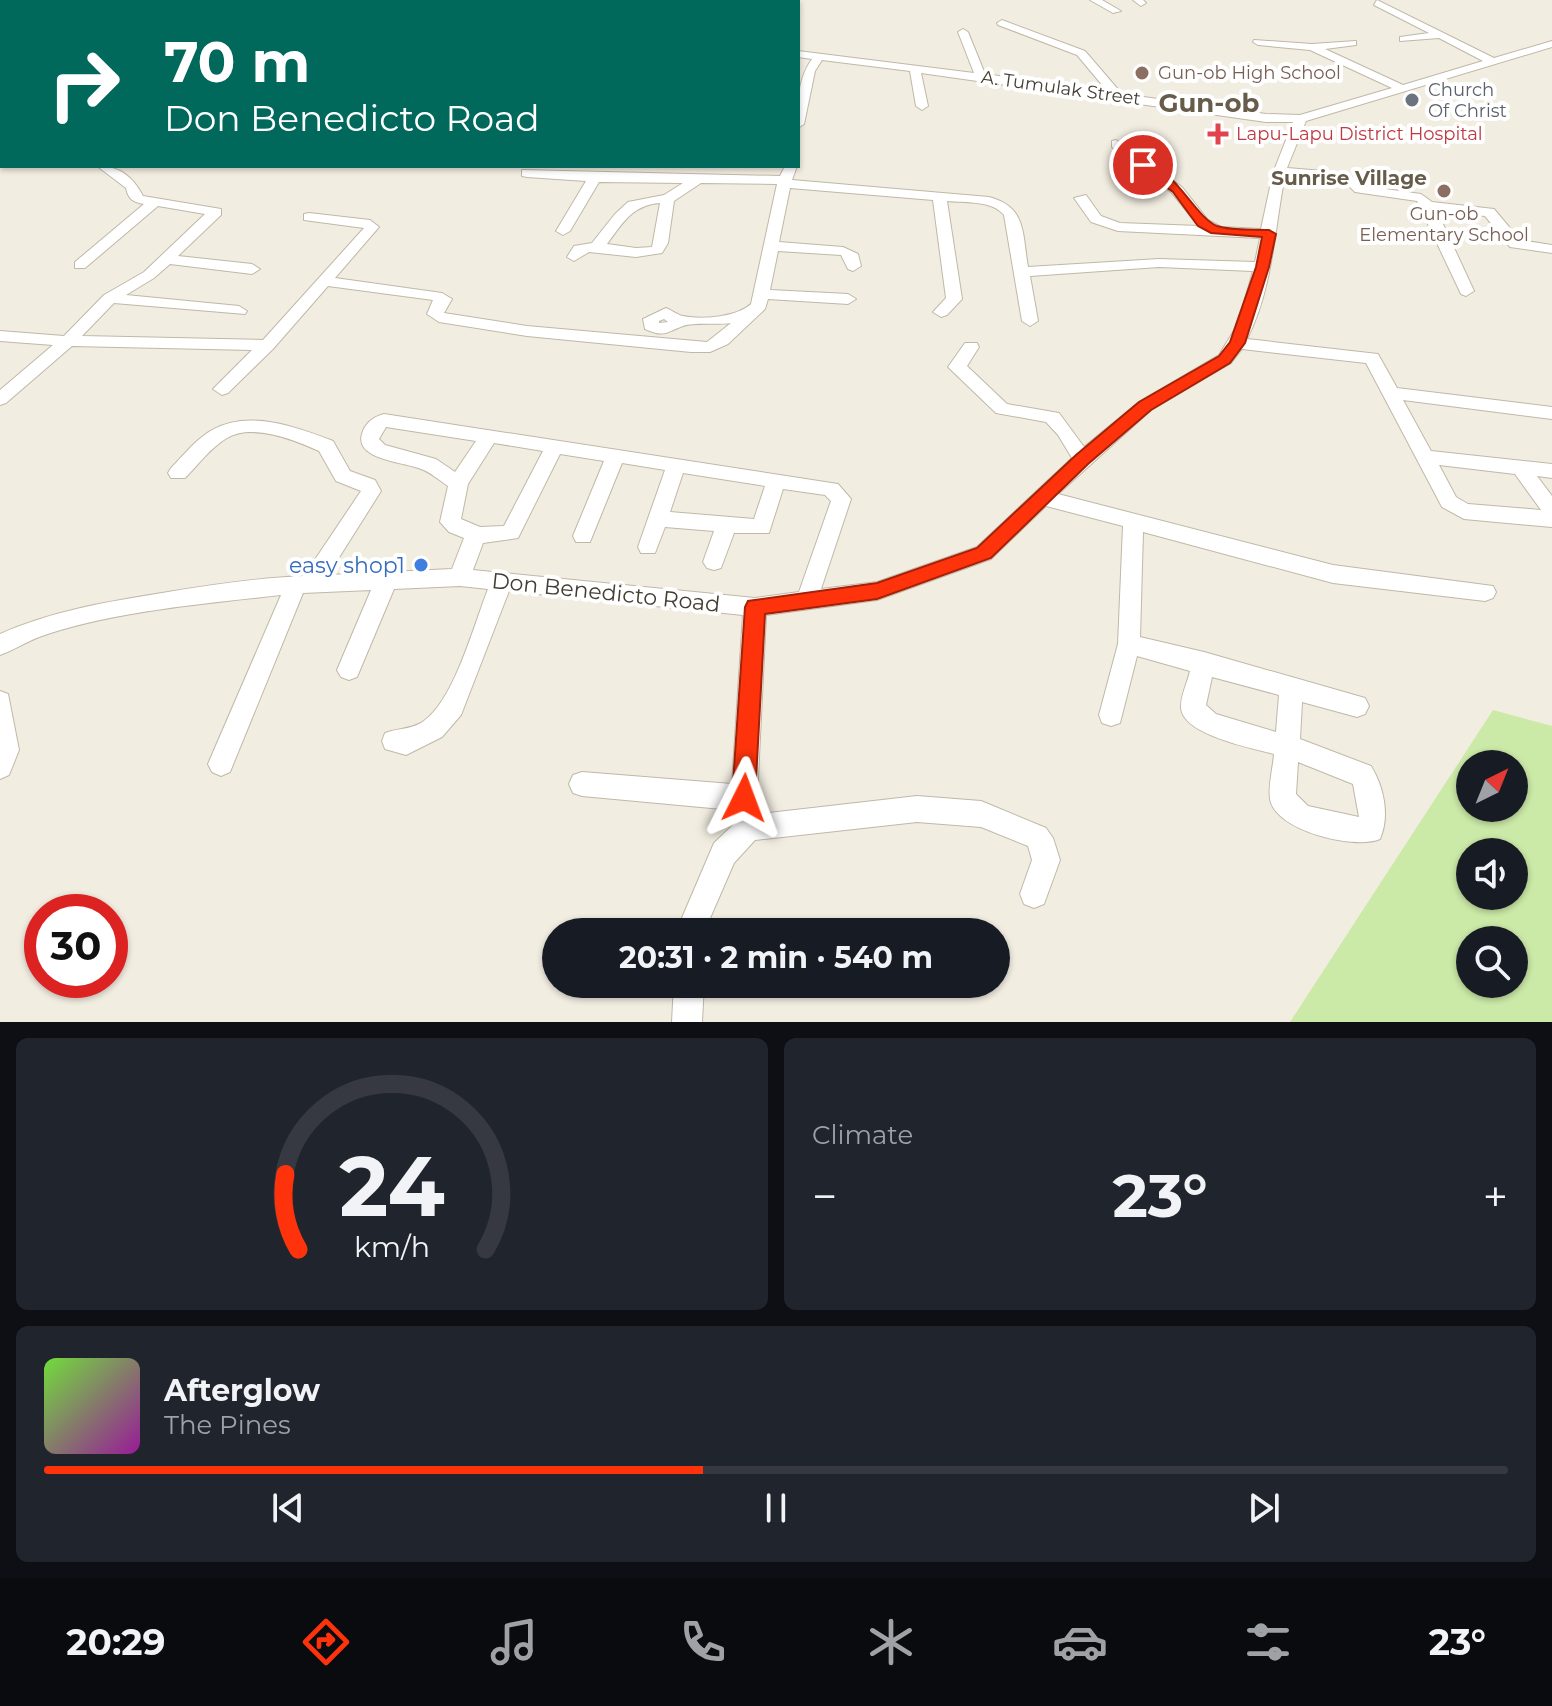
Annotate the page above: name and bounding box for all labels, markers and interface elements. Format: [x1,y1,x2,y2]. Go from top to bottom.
text: 70 m [164,28,310,96]
icon: right [32,32,136,136]
place label: Gun-ob High School [1158,62,1341,84]
marker: Gun-ob High School [1133,64,1151,82]
street label: A. Tumulak Street [980,66,1142,110]
place label: Church Of Christ [1428,79,1507,122]
district label: Gun-ob [1158,87,1260,119]
marker: Church Of Christ [1403,91,1421,109]
text: Don Benedicto Road [164,96,540,140]
marker: Lapu-Lapu District Hospital [1207,123,1229,145]
place label: Lapu-Lapu District Hospital [1236,123,1483,145]
pin [1109,131,1177,199]
icon: arrive [1121,143,1165,187]
district label: Sunrise Village [1271,166,1427,190]
marker: Gun-ob Elementary School [1435,182,1453,200]
place label: Gun-ob Elementary School [1359,203,1529,246]
place label: easy shop1 [289,552,405,579]
marker: easy shop1 [412,556,430,574]
street label: Don Benedicto Road [490,567,722,618]
north arrow [1456,750,1528,822]
map controls [1456,750,1528,998]
position arrow [702,756,786,840]
button: sound [1456,838,1528,910]
speed limit sign: 30 [24,894,128,998]
button: search [1456,926,1528,998]
text: 20:31 · 2 min · 540 m [619,939,933,976]
text: Climate [812,1119,913,1151]
text: 24 [339,1135,445,1237]
text: 23° [1112,1159,1208,1232]
text: − [812,1169,837,1223]
text: + [1483,1169,1508,1223]
text: km/h [354,1229,430,1264]
text: Afterglow [164,1372,320,1409]
text: The Pines [164,1409,291,1441]
icon: previous [266,1486,310,1530]
icon: pause [754,1486,798,1530]
icon: next [1242,1486,1286,1530]
icon: directions [298,1614,354,1670]
icon: music [486,1614,542,1670]
icon: phone [675,1614,731,1670]
icon: climate [863,1614,919,1670]
icon: car [1052,1614,1108,1670]
icon: filters [1240,1614,1296,1670]
text: 20:29 [66,1620,166,1664]
text: 23° [1429,1620,1486,1664]

